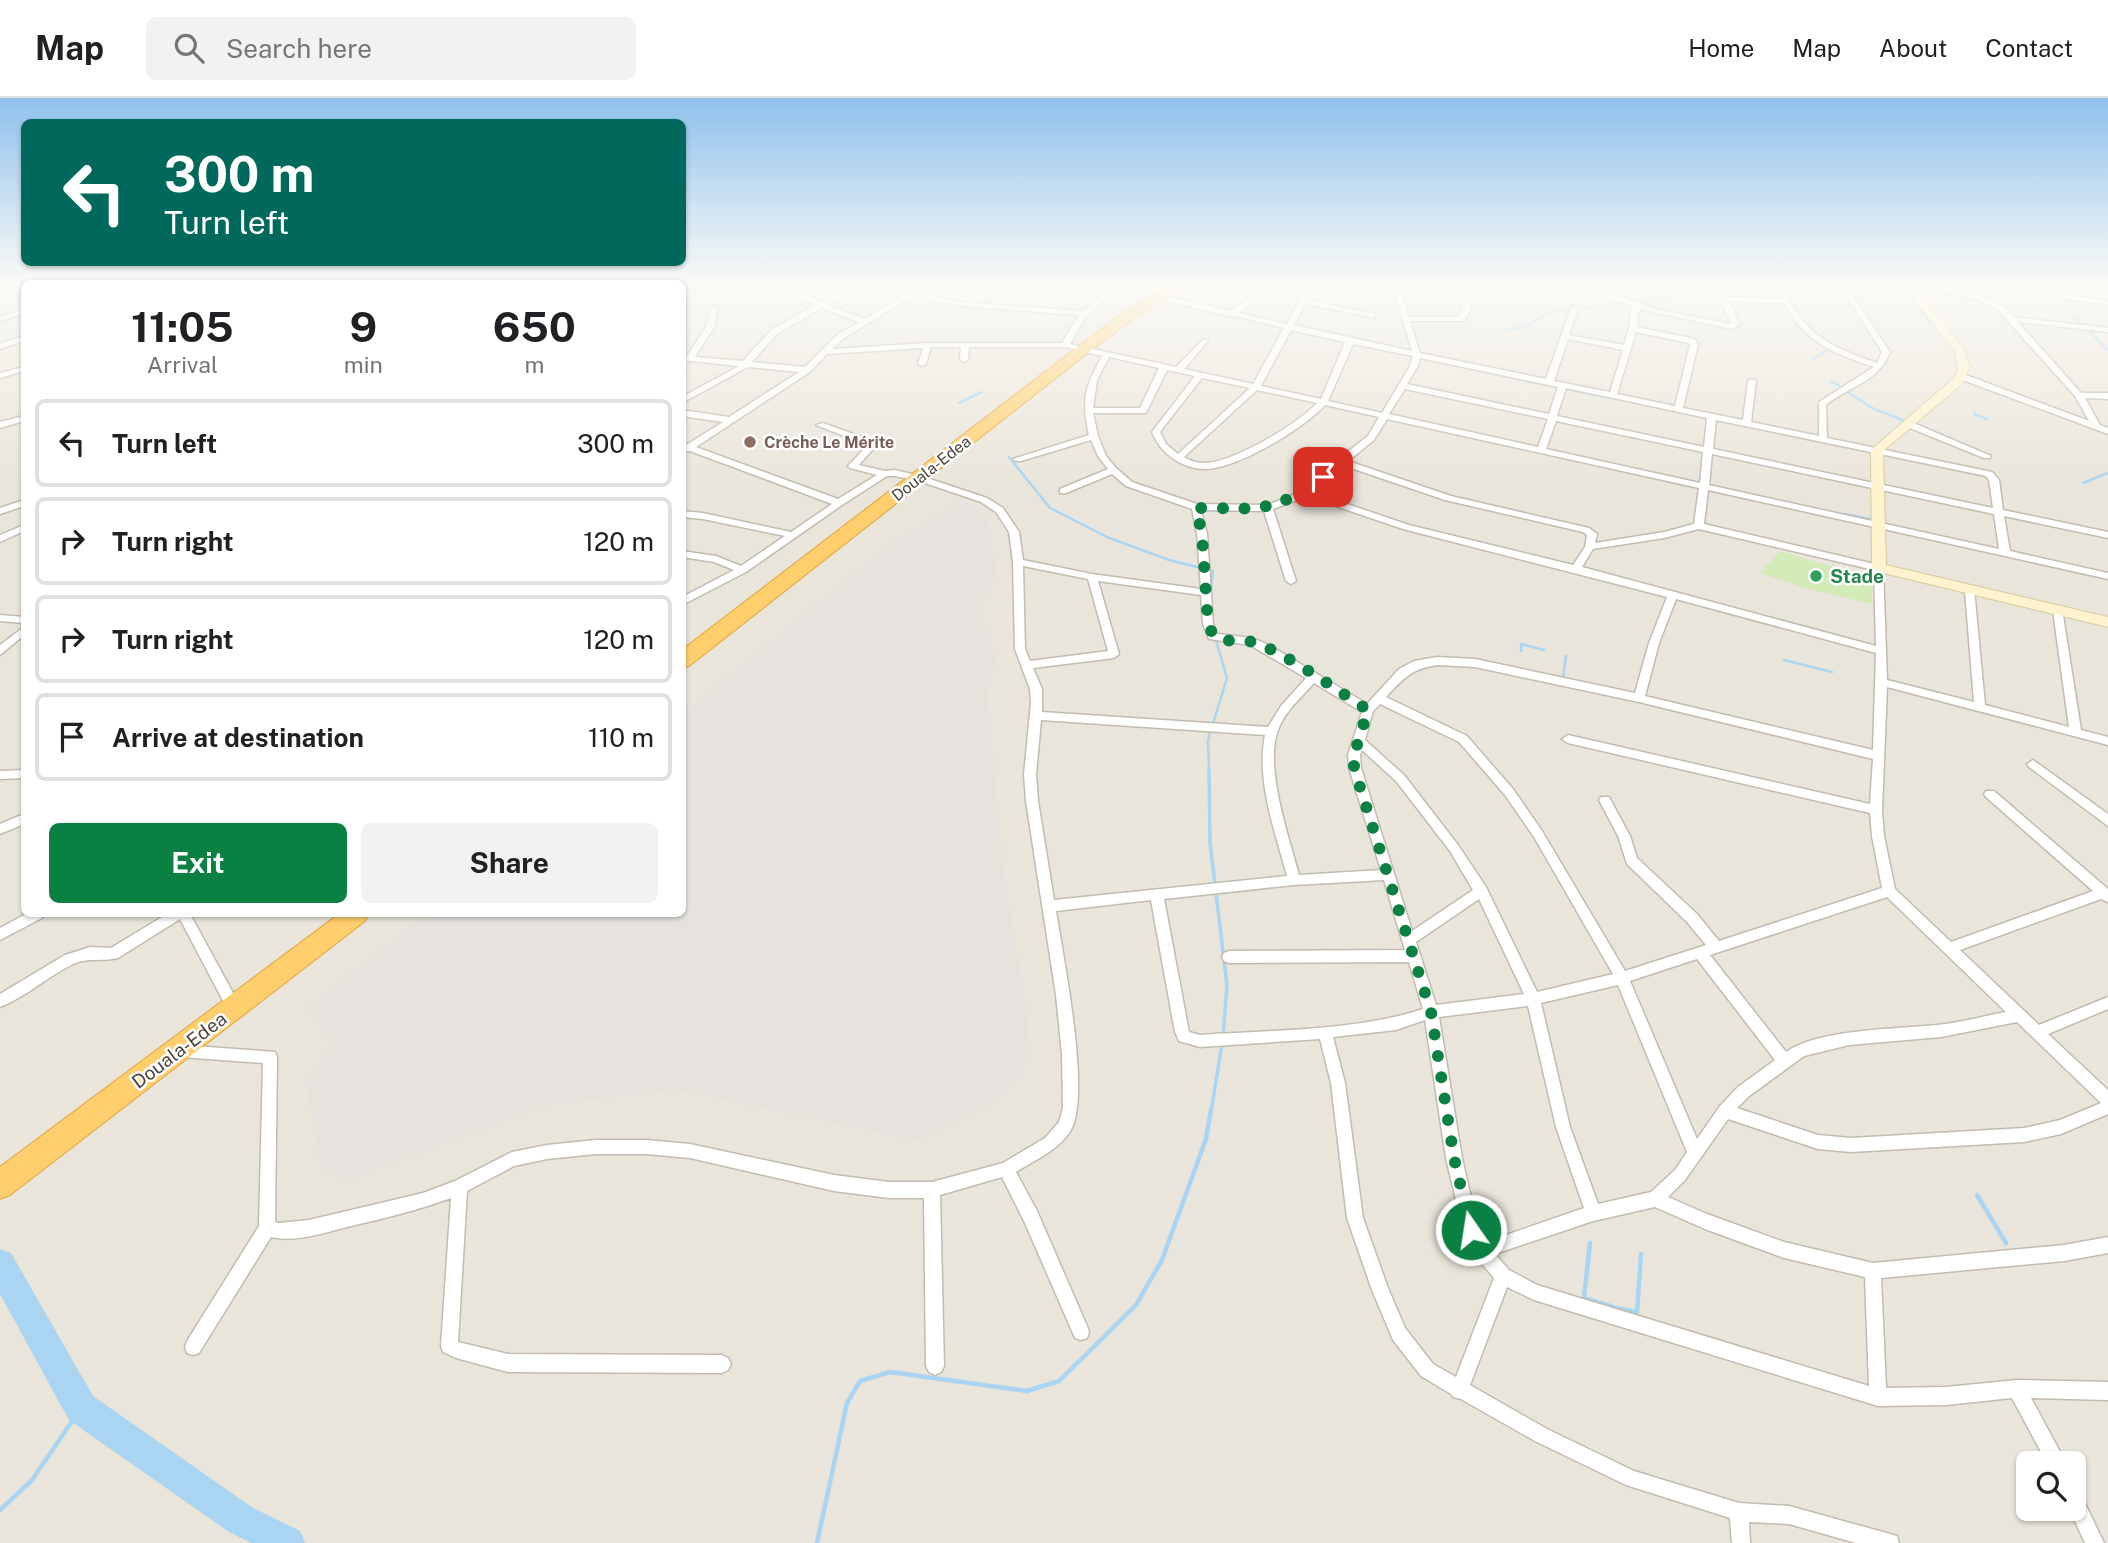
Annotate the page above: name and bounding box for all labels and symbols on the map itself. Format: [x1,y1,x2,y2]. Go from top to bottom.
street label: Douala-Edea [888,432,975,505]
place label: Crèche Le Mérite [764,433,894,452]
marker: Crèche Le Mérite [742,434,758,450]
pin [1293,447,1353,507]
place label: Stade [1830,565,1884,587]
marker: Stade [1808,568,1824,584]
street label: Douala-Edea [127,1007,231,1093]
position arrow [1434,1193,1508,1267]

